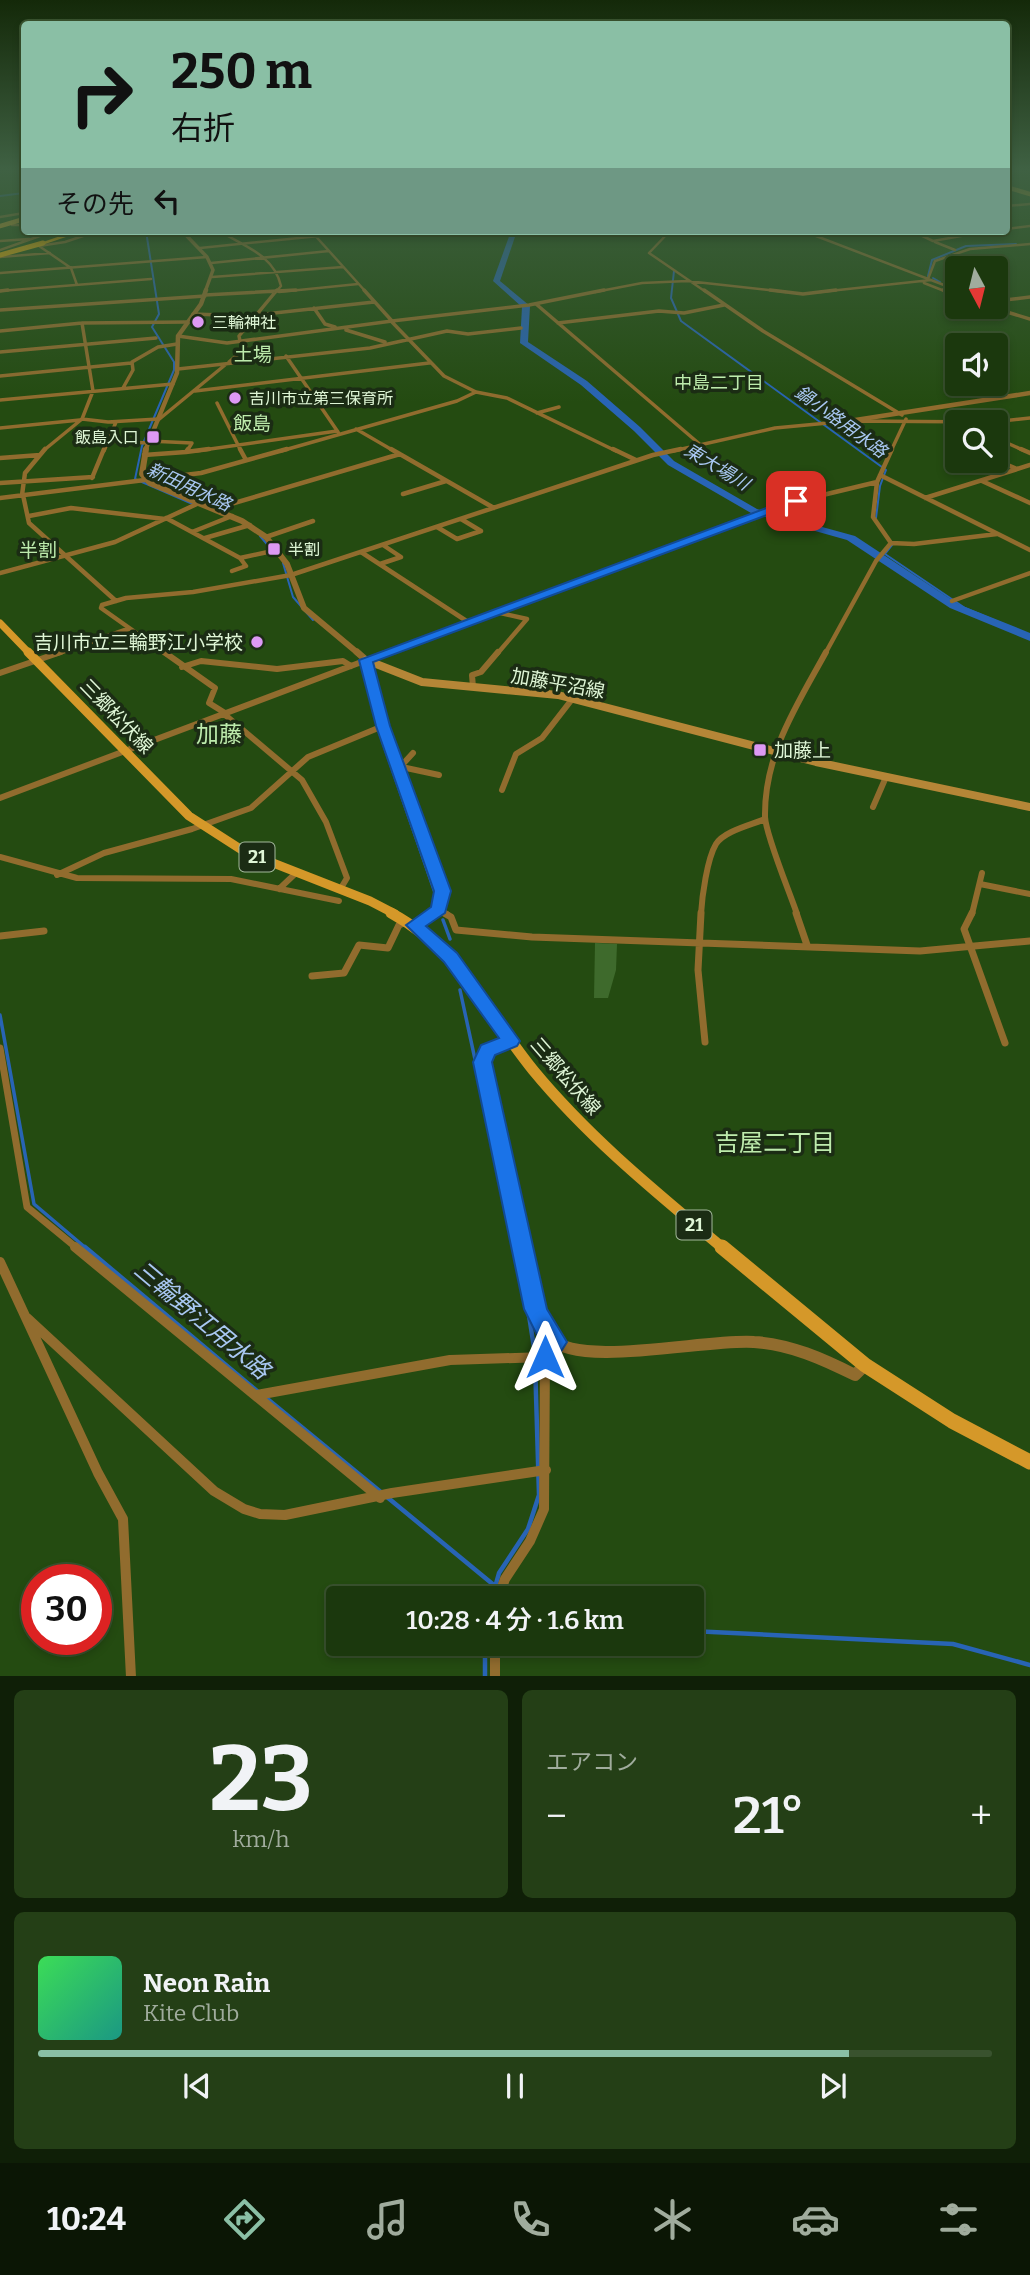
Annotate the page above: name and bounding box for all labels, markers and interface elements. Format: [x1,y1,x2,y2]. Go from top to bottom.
text: 250 m [171,42,312,101]
icon: right [56,49,147,140]
text: 右折 [171,109,235,147]
icon: left [148,182,186,220]
text: その先 [56,189,134,220]
north arrow [945,256,1008,318]
map controls [945,256,1008,473]
place label: 三輪神社 [212,313,276,332]
marker: 三輪神社 [190,314,206,330]
button: sound [945,333,1008,396]
district label: 土場 [234,343,272,366]
district label: 中島二丁目 [674,372,764,394]
water label: 鍋小路用水路 [791,381,893,464]
place label: 吉川市立第三保育所 [249,389,393,408]
marker: 吉川市立第三保育所 [227,390,243,406]
button: search [945,410,1008,473]
district label: 飯島 [233,412,271,435]
place label: 飯島入口 [75,428,139,447]
marker: 飯島入口 [145,429,161,445]
water label: 東大場川 [680,439,755,496]
water label: 新田用水路 [144,458,236,517]
pin [766,471,826,531]
icon: arrive [777,482,815,520]
district label: 半割 [19,539,57,562]
place label: 半割 [288,540,320,559]
marker: 半割 [266,541,282,557]
place label: 吉川市立三輪野江小学校 [34,631,243,654]
marker: 吉川市立三輪野江小学校 [249,634,265,650]
street label: 加藤平沼線 [509,664,607,703]
street label: 三郷松伏線 [75,674,158,759]
district label: 加藤 [196,720,242,748]
place label: 加藤上 [774,739,831,762]
marker: 加藤上 [752,742,768,758]
road number: 21 [240,842,274,872]
street label: 三郷松伏線 [526,1033,605,1120]
district label: 吉屋二丁目 [715,1129,835,1157]
road number: 21 [676,1210,712,1240]
water label: 三輪野江用水路 [129,1255,277,1386]
position arrow [508,1320,582,1394]
speed limit sign: 30 [21,1564,112,1655]
text: 10:28 · 4 分 · 1.6 km [406,1605,624,1636]
text: 23 [209,1725,313,1834]
text: エアコン [546,1748,638,1776]
text: 21° [733,1784,804,1847]
text: − [546,1793,567,1839]
text: + [970,1793,992,1839]
text: km/h [233,1825,289,1853]
text: Neon Rain [143,1968,270,1999]
text: Kite Club [143,1999,239,2027]
icon: previous [178,2067,216,2105]
icon: pause [496,2067,534,2105]
icon: next [814,2067,852,2105]
icon: directions [220,2195,269,2244]
icon: music [363,2195,412,2244]
icon: phone [506,2195,555,2244]
icon: climate [648,2195,697,2244]
icon: car [791,2195,840,2244]
icon: filters [934,2195,983,2244]
text: 10:24 [47,2200,126,2238]

